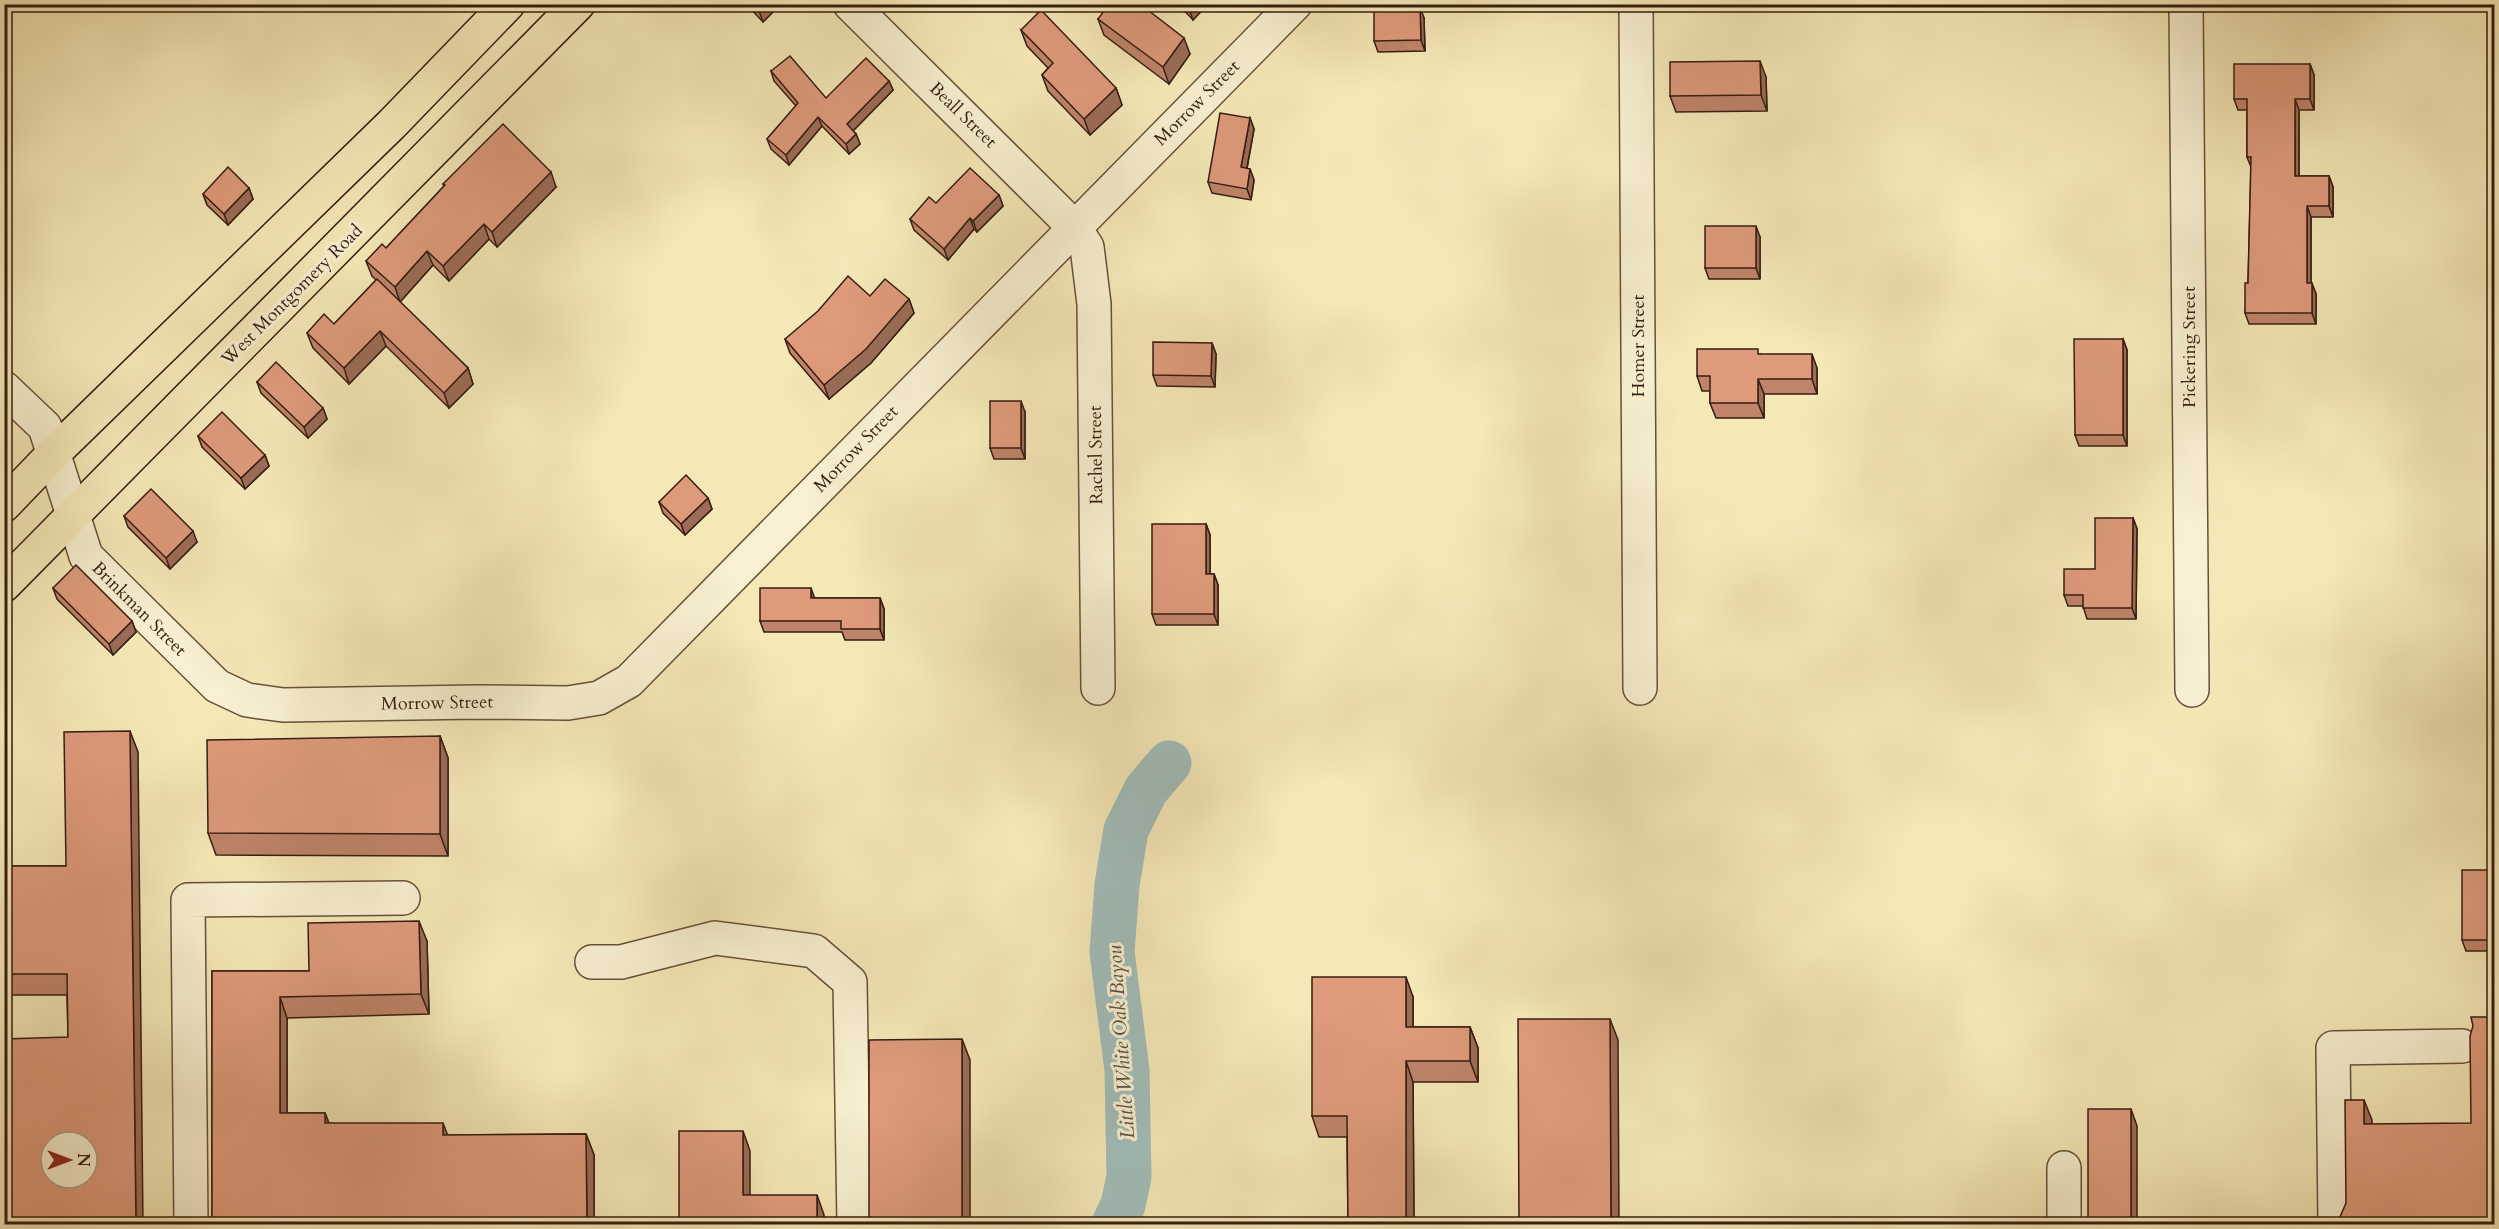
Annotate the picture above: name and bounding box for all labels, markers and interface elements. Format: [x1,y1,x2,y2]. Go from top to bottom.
street label: Morrow Street [1149,54,1246,151]
street label: Beall Street [924,76,1003,154]
street label: West Montgomery Road [215,218,369,372]
street label: Pickering Street [2177,286,2202,408]
street label: Homer Street [1626,294,1651,397]
street label: Morrow Street [808,400,904,498]
street label: Rachel Street [1083,405,1109,505]
street label: Brinkman Street [86,556,192,662]
street label: Morrow Street [381,690,494,716]
water label: Little White Oak Bayou [1101,944,1141,1140]
north arrow [39,1130,99,1190]
text: N [72,1153,94,1167]

